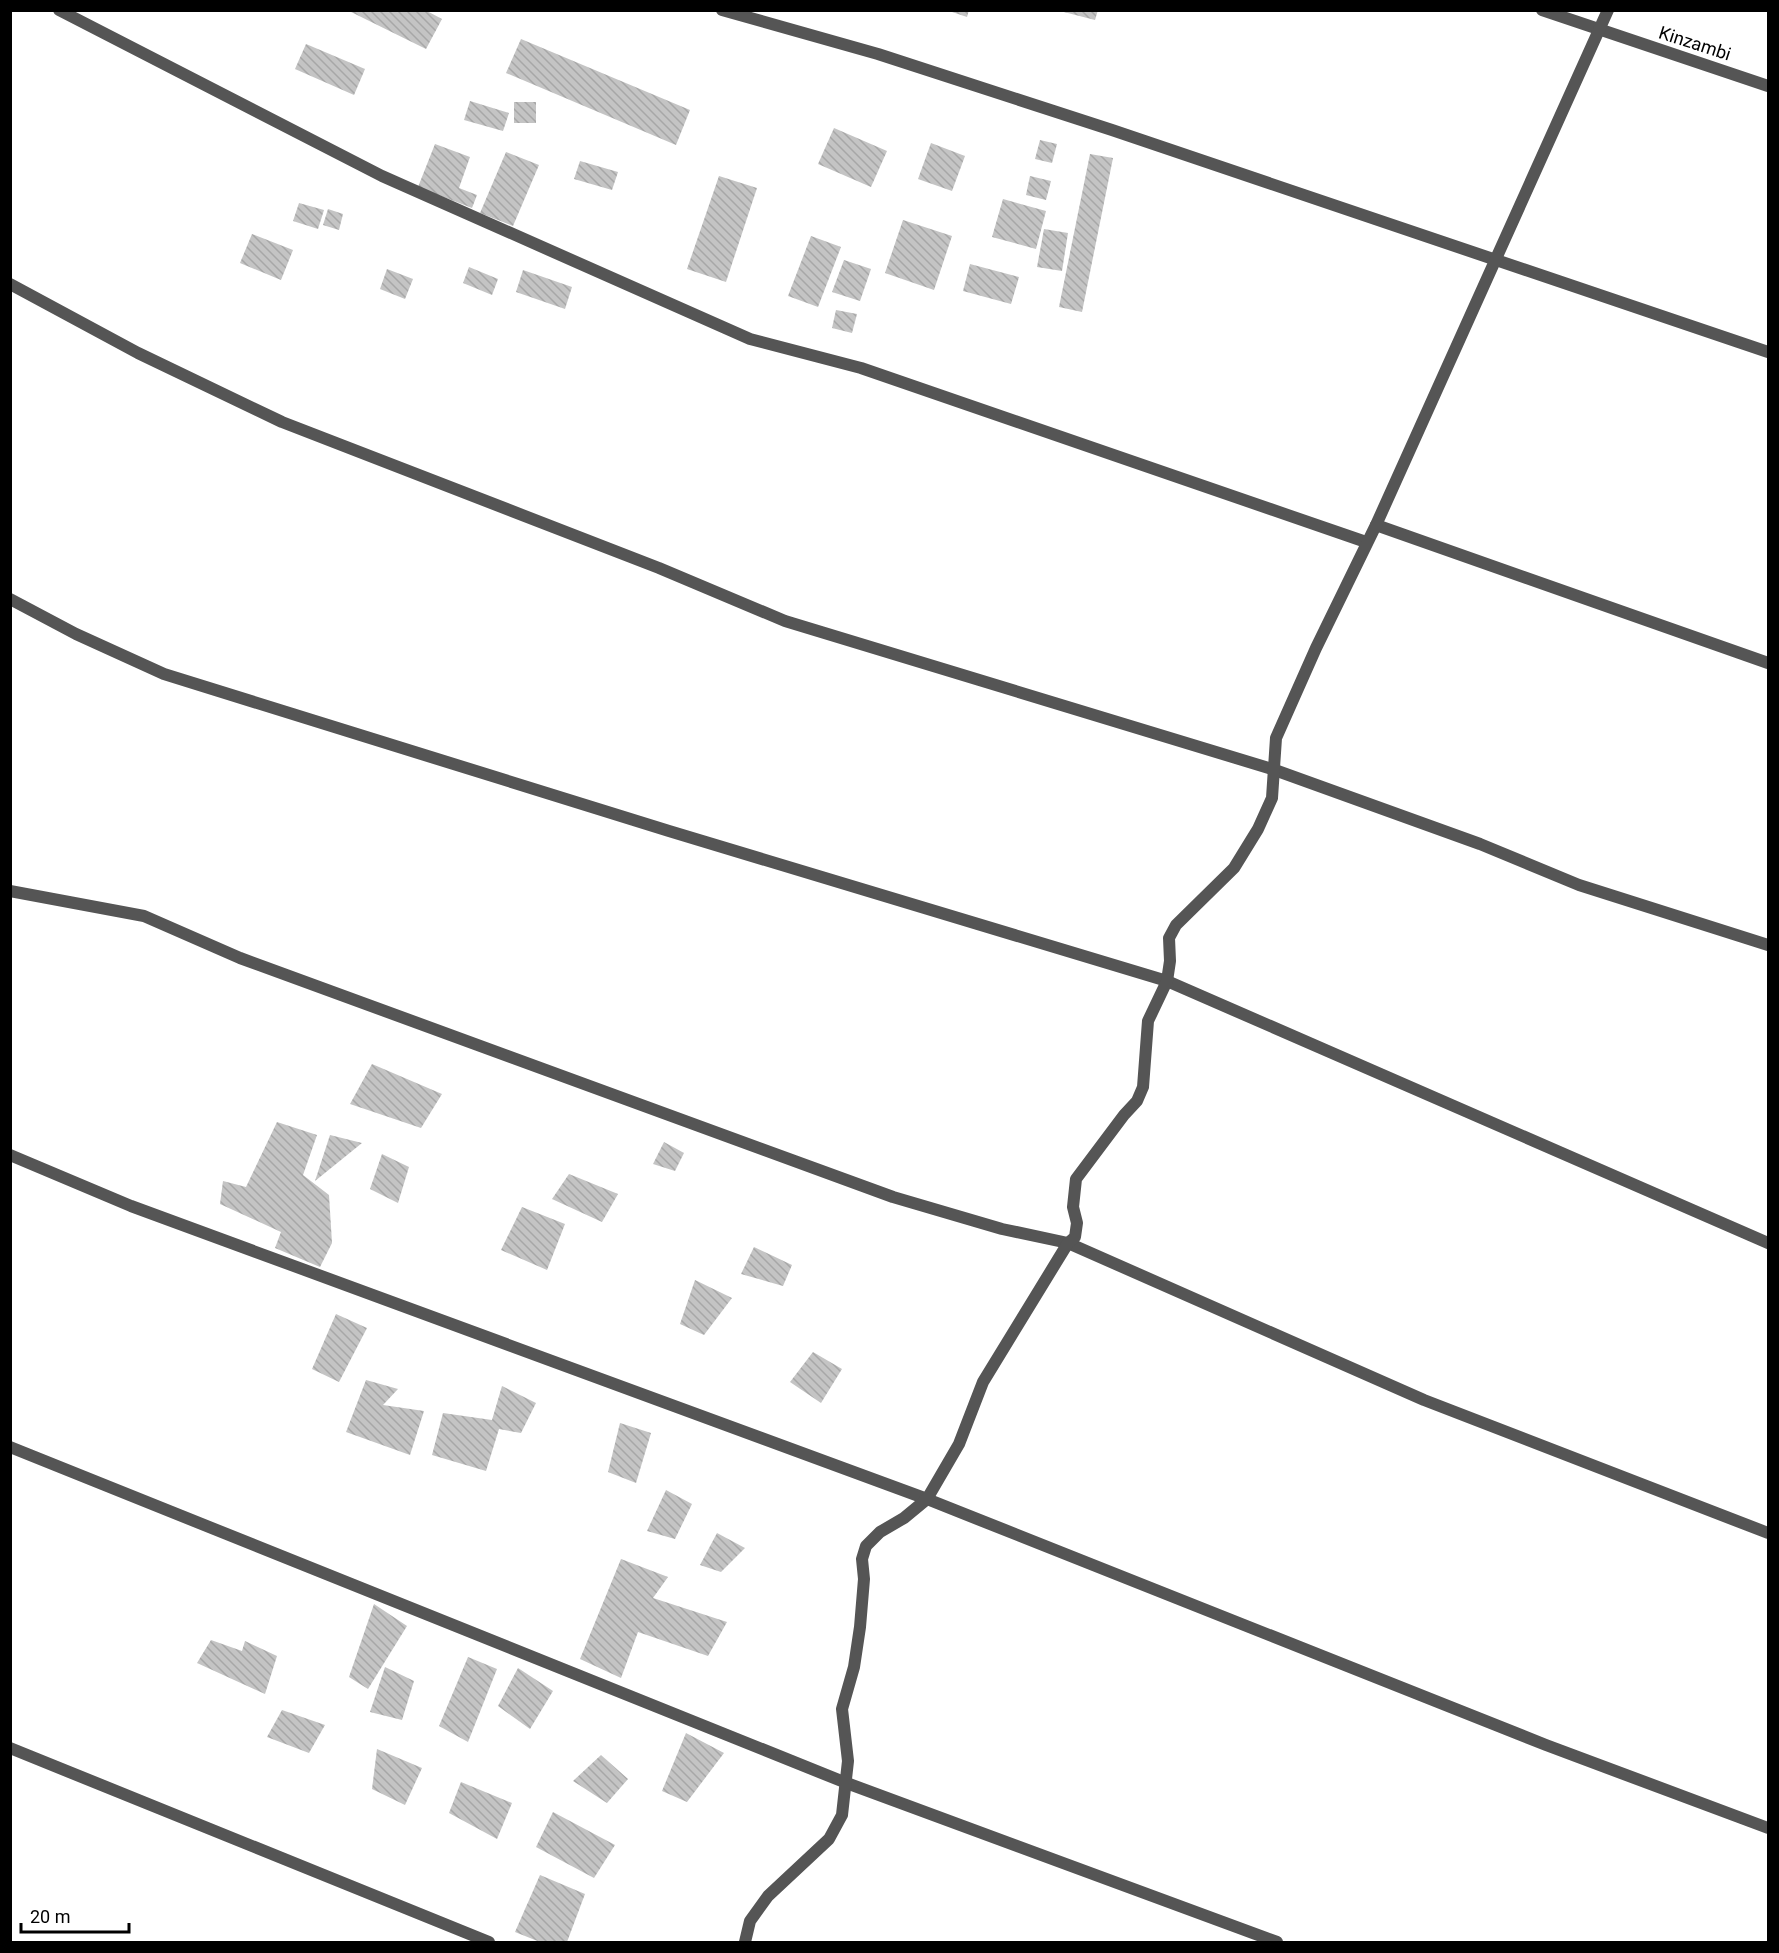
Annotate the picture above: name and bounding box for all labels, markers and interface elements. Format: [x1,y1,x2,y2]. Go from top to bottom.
street label: Kinzambi [1656,21,1734,65]
scale bar [21,1896,129,1934]
text: 20 m [30,1906,70,1927]

